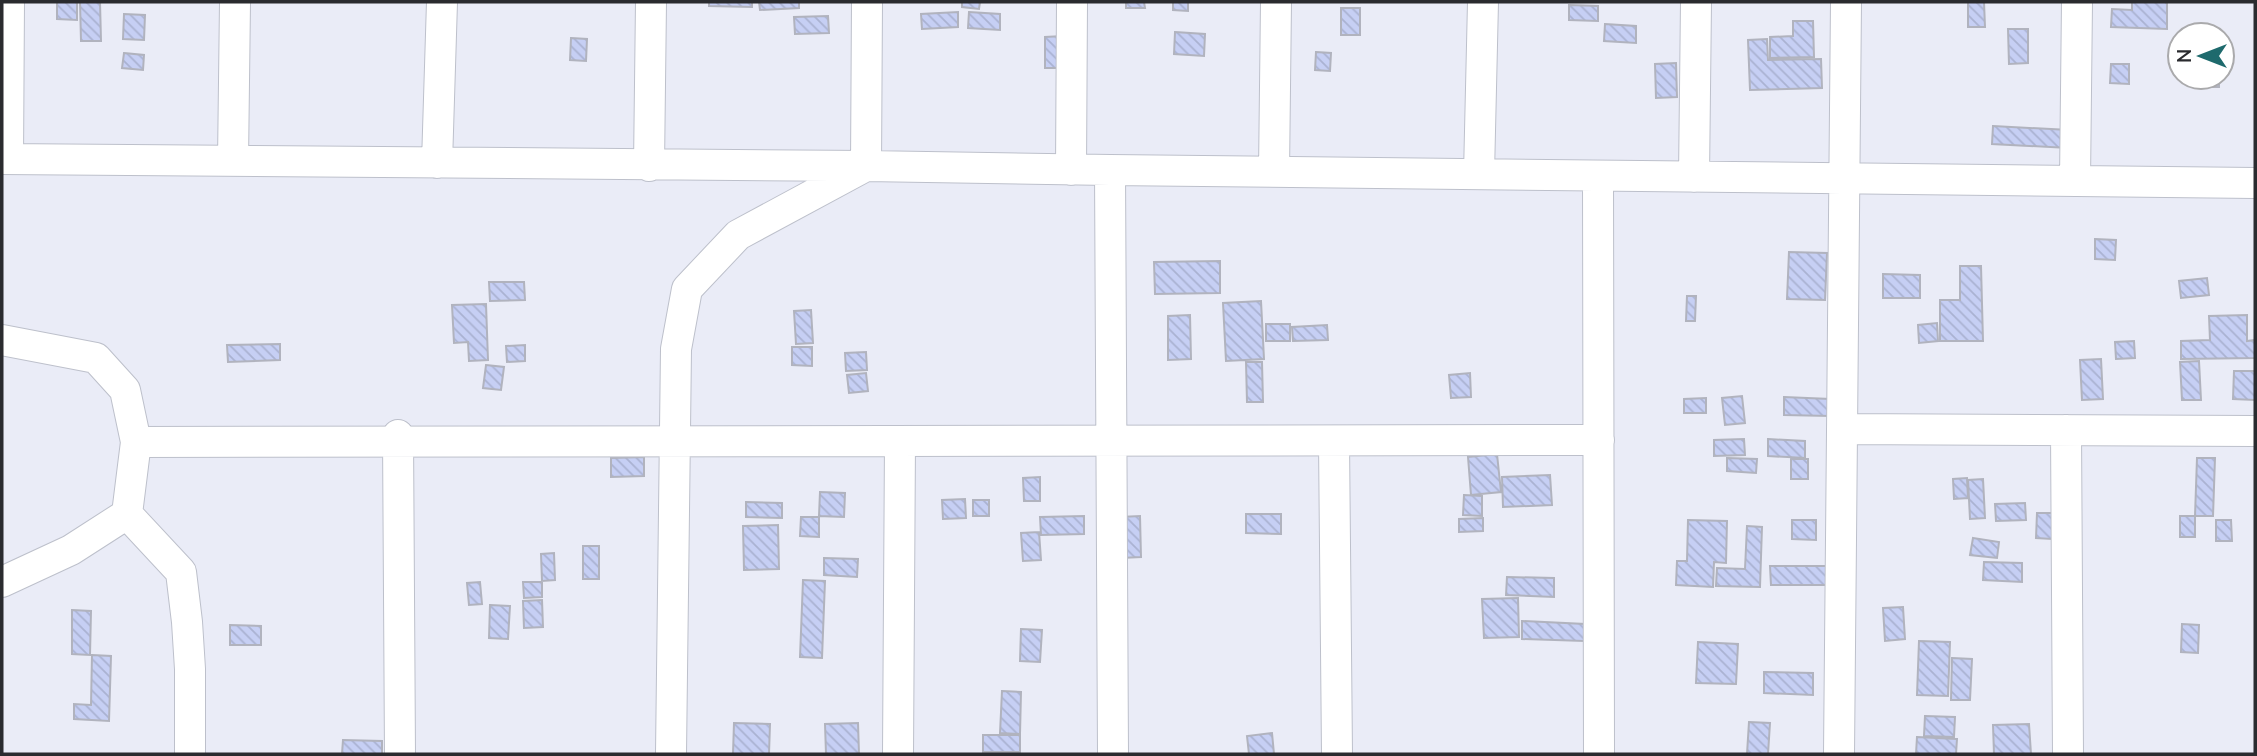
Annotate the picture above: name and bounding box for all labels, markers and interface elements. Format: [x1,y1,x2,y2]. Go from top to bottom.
north arrow [2166,21,2236,91]
text: N [2172,49,2198,63]

